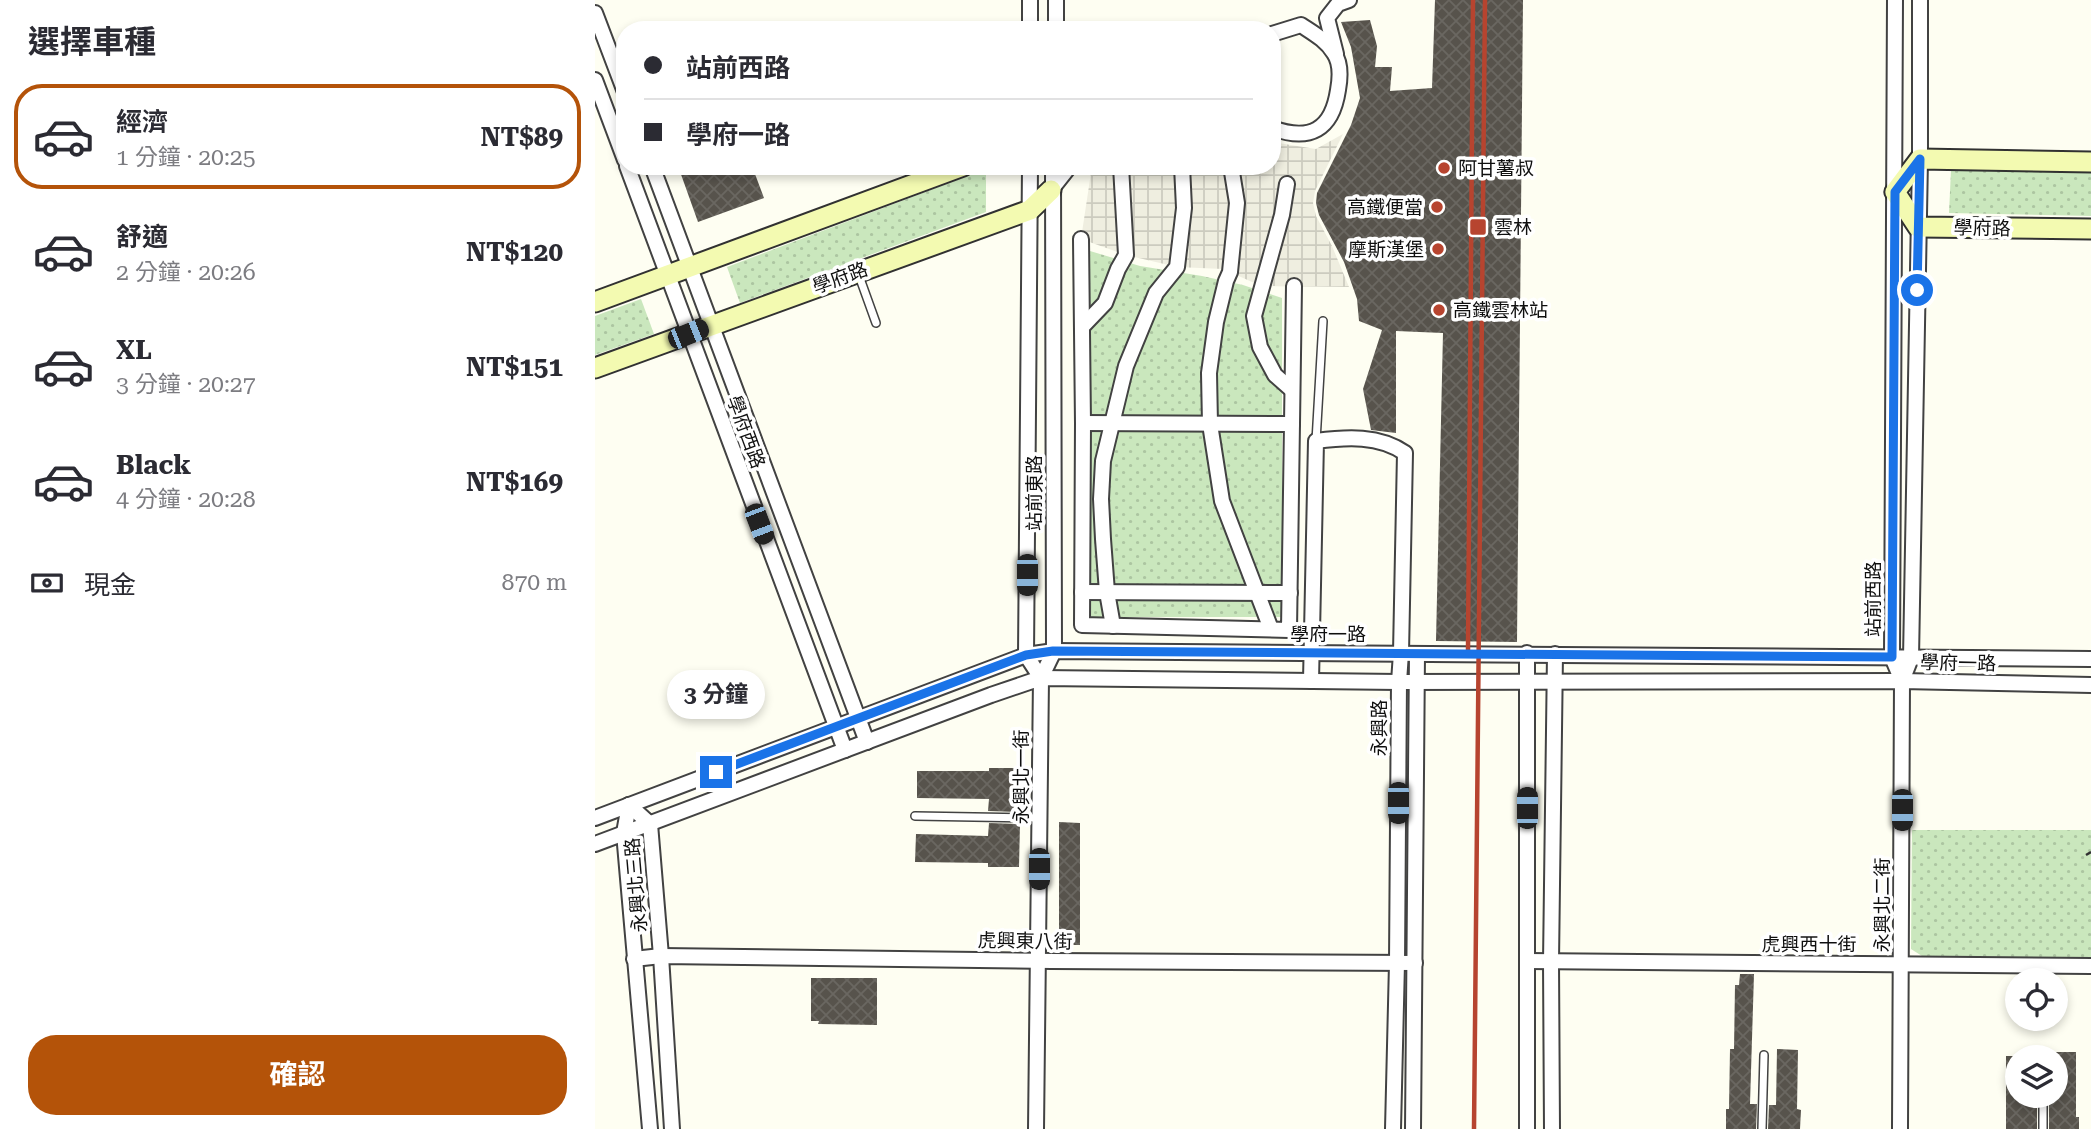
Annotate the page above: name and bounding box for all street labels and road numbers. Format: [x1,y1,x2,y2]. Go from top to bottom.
street label: 學府路 [1953,216,2011,240]
street label: 學府路 [809,257,871,299]
street label: 學府西路 [722,392,770,472]
street label: 站前東路 [1023,455,1046,531]
street label: 站前西路 [1862,561,1885,637]
street label: 學府一路 [1290,623,1366,646]
street label: 學府一路 [1920,651,1996,675]
street label: 永興路 [1368,699,1391,757]
street label: 永興北一街 [1010,729,1033,825]
street label: 永興北三路 [620,837,652,933]
street label: 永興北二街 [1871,857,1894,953]
street label: 虎興東八街 [977,929,1073,953]
street label: 虎興西十街 [1761,933,1857,956]

